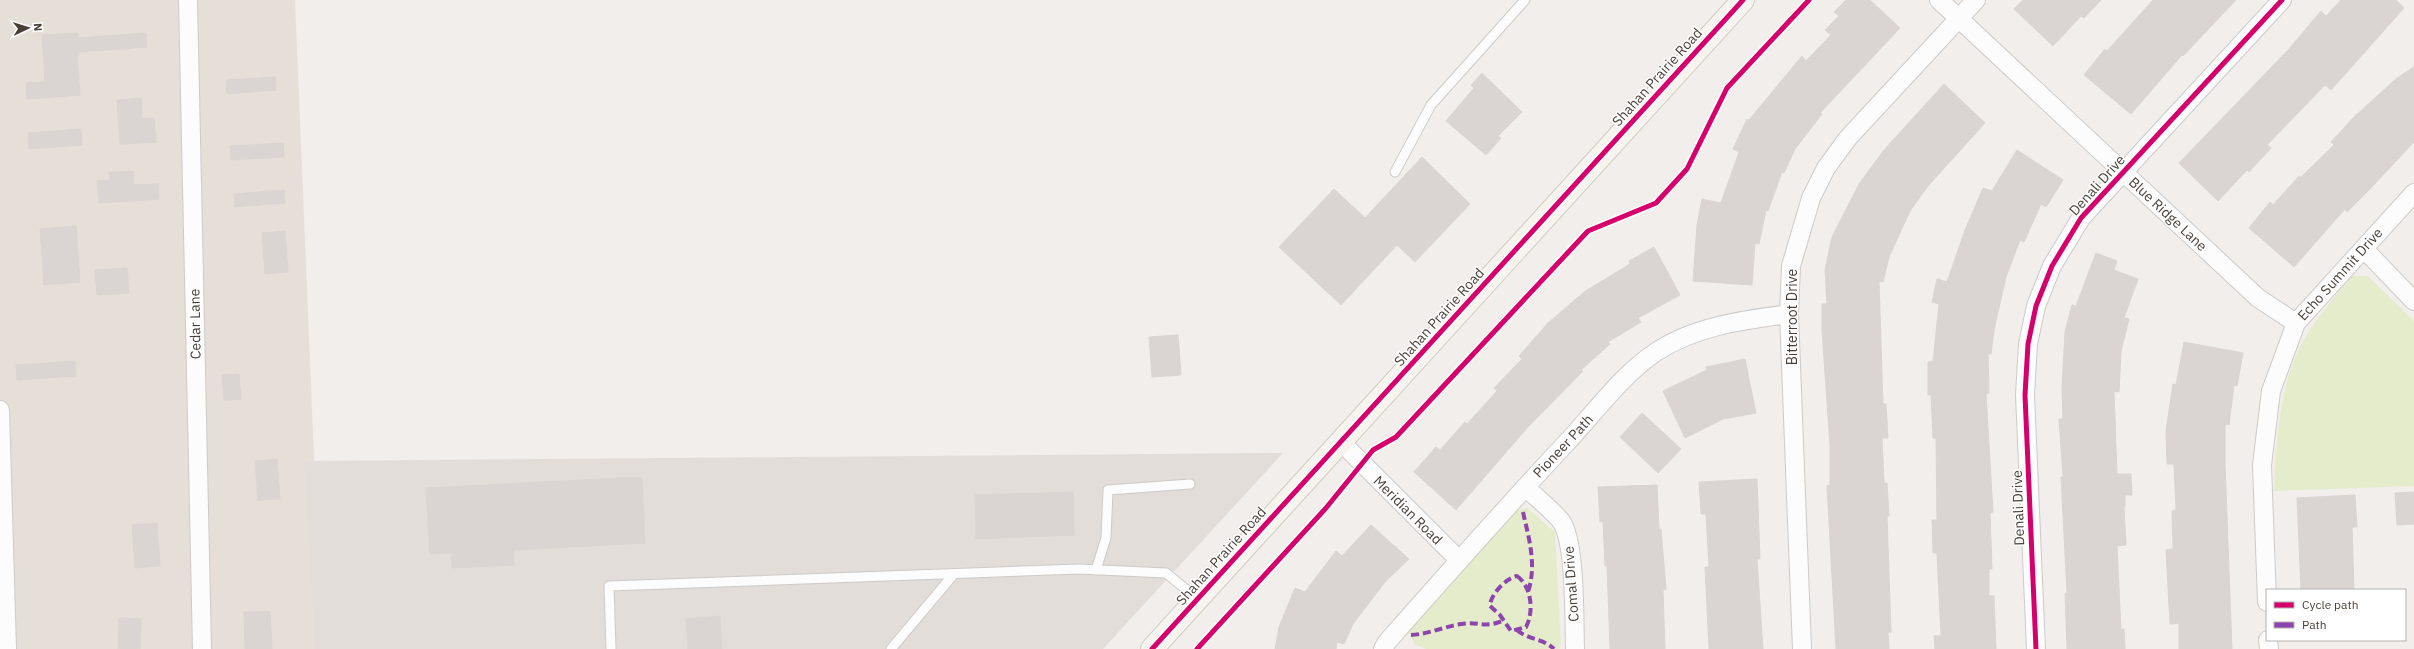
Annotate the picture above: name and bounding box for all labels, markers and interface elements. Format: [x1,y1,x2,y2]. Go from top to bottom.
north arrow [8,8,48,48]
text: N [31,23,45,32]
street label: Shahan Prairie Road [1608,24,1706,130]
street label: Denali Drive [2065,151,2129,219]
street label: Blue Ridge Lane [2125,173,2211,255]
street label: Echo Summit Drive [2294,224,2387,324]
street label: Shahan Prairie Road [1390,264,1488,370]
street label: Bitterroot Drive [1783,268,1801,365]
street label: Cedar Lane [185,288,205,359]
street label: Pioneer Path [1529,411,1597,481]
street label: Denali Drive [2008,470,2028,546]
street label: Meridian Road [1370,472,1446,548]
street label: Shahan Prairie Road [1172,503,1270,609]
street label: Comal Drive [1559,545,1583,622]
legend [2266,589,2406,641]
text: Cycle path [2302,597,2359,612]
text: Path [2302,617,2327,632]

